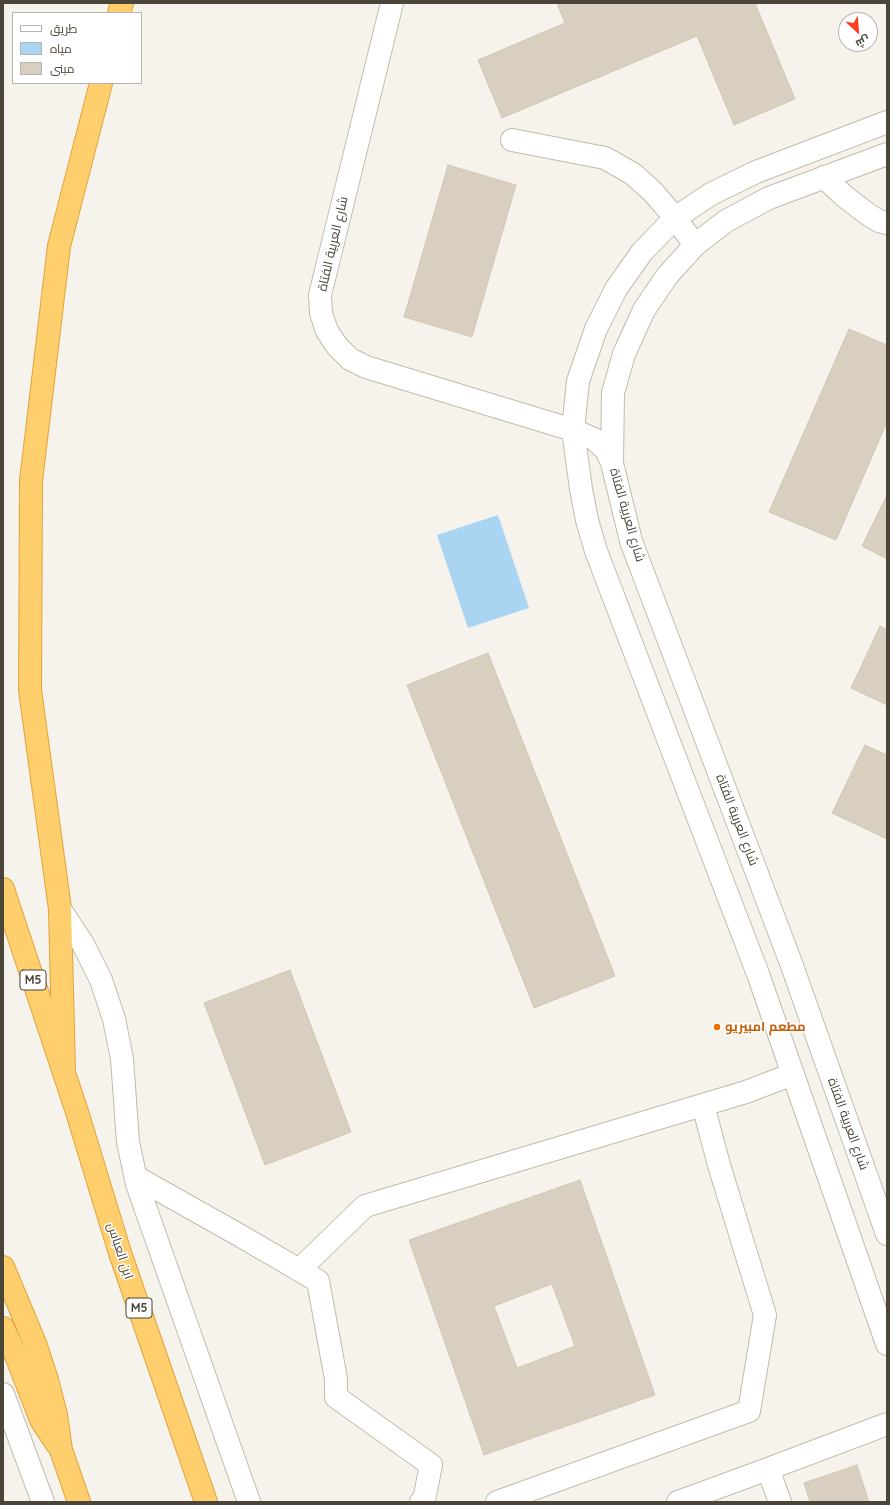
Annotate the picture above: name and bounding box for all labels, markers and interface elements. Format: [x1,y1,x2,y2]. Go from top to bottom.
legend [12,12,142,84]
north arrow [838,12,878,52]
text: طريق [50,21,77,36]
text: ش [853,32,872,51]
text: مياه [50,41,72,56]
text: مبنى [50,61,75,76]
street label: شارع العربية الفتاة [314,195,352,293]
street label: شارع العربية الفتاة [606,466,648,564]
street label: شارع العربية الفتاة [712,772,762,868]
road number: M5 [20,970,46,990]
place label: مطعم امبيريو [725,1019,806,1035]
marker: مطعم امبيريو [712,1022,722,1032]
street label: شارع العربية الفتاة [824,1076,872,1172]
street label: ابن العباس [104,1221,136,1281]
road number: M5 [126,1298,152,1318]

